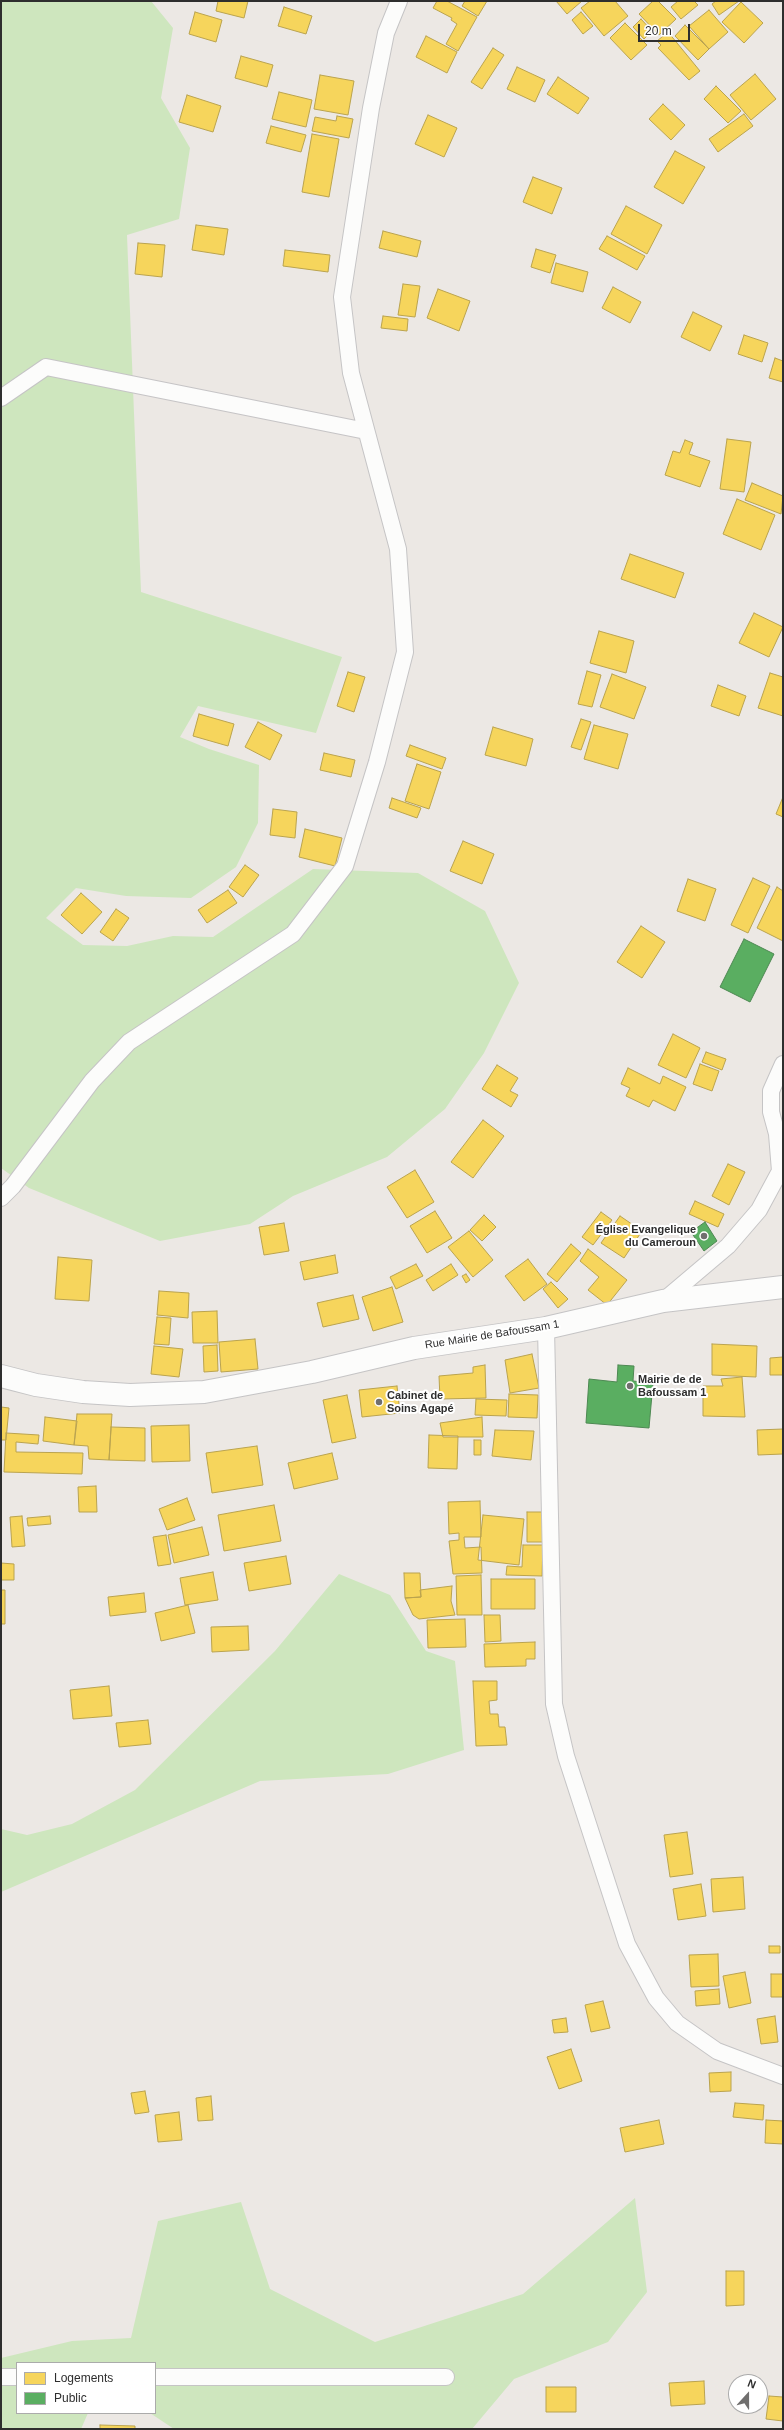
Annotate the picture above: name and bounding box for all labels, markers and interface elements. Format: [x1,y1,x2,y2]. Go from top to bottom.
scale bar [640,16,692,42]
text: 20 m [645,24,672,38]
place label: Église Evangelique du Cameroun [596,1223,696,1249]
marker: Église Evangelique du Cameroun [699,1231,709,1241]
street label: Rue Mairie de Bafoussam 1 [424,1318,560,1352]
place label: Mairie de de Bafoussam 1 [638,1373,706,1399]
marker: Mairie de de Bafoussam 1 [625,1381,635,1391]
place label: Cabinet de Soins Agapé [387,1389,454,1415]
marker: Cabinet de Soins Agapé [374,1397,384,1407]
legend [16,2362,156,2414]
text: Logements [54,2371,113,2385]
north arrow [728,2374,768,2414]
text: N [746,2377,758,2391]
text: Public [54,2391,87,2405]

